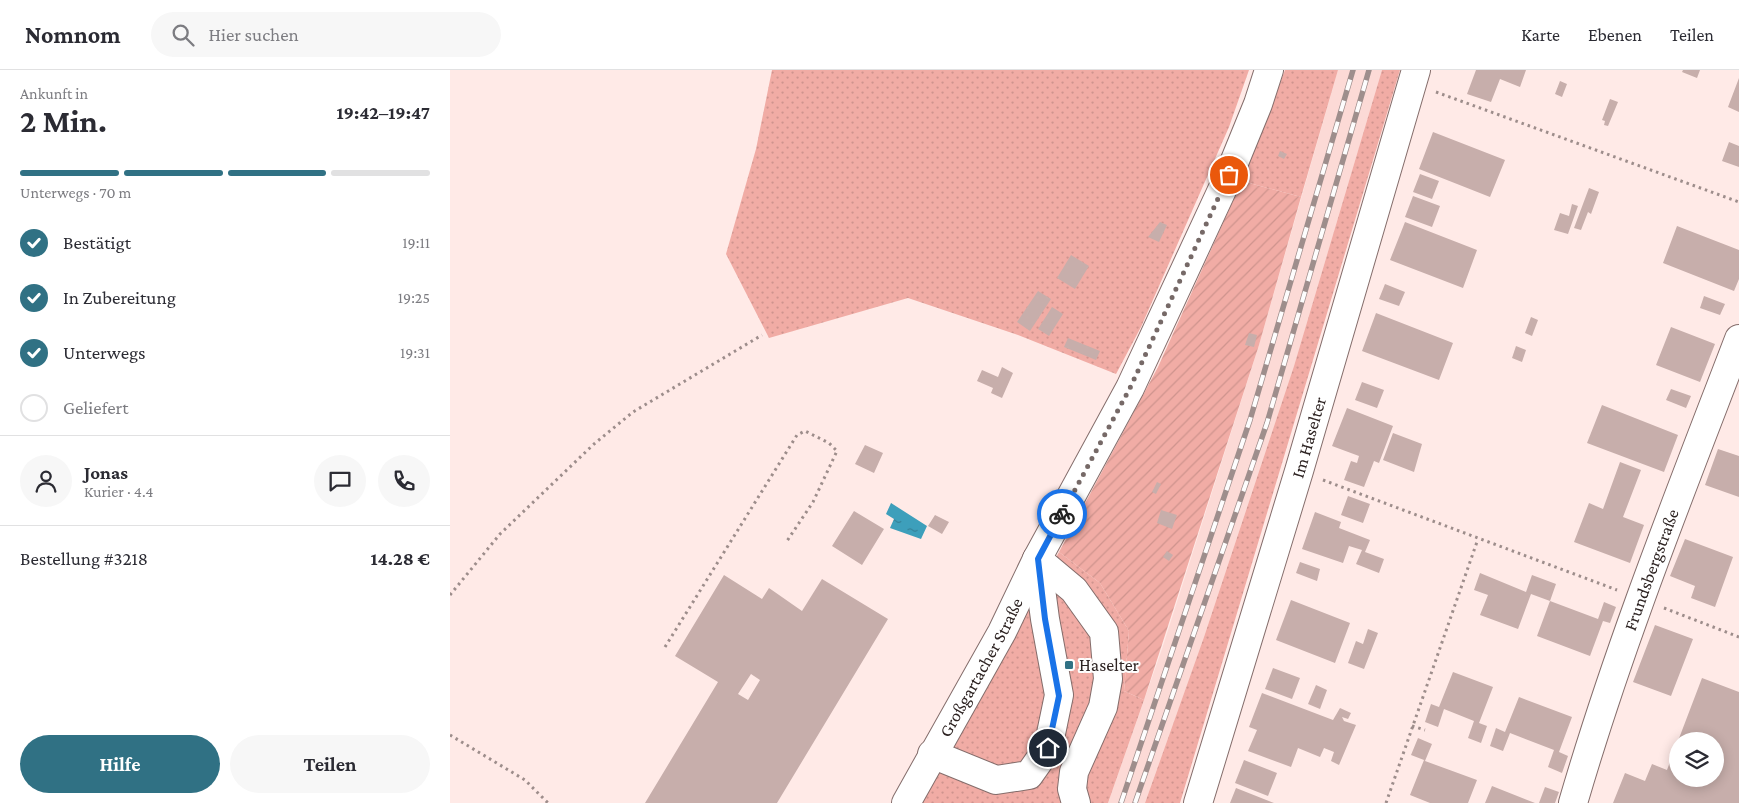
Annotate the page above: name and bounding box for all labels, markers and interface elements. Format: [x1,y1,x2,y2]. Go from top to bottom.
search box [151,12,501,57]
text: Nomnom [25,21,121,48]
icon: search [169,21,197,49]
text: Hier suchen [209,24,299,45]
text: Karte [1521,25,1560,45]
text: Ebenen [1588,25,1642,45]
text: Teilen [1670,25,1714,45]
text: Ankunft in [20,85,88,102]
text: 19:42–19:47 [336,102,430,123]
text: 2 Min. [20,103,107,139]
pin [1208,154,1250,196]
icon: bag [1215,161,1243,189]
text: Unterwegs · 70 m [20,184,131,201]
icon: check [20,229,48,257]
text: Bestätigt [63,232,131,253]
text: 19:11 [402,234,430,251]
icon: check [20,284,48,312]
text: In Zubereitung [63,287,176,308]
text: 19:25 [398,289,430,306]
icon: check [20,339,48,367]
text: Unterwegs [63,342,146,363]
text: 19:31 [400,344,430,361]
street label: Im Haselter [1287,394,1330,480]
text: Geliefert [63,397,129,418]
button: person [20,455,72,507]
button: chat [314,455,366,507]
button: phone [378,455,430,507]
text: Jonas [84,462,128,483]
text: Kurier · 4.4 [84,483,153,500]
courier [1037,489,1087,539]
icon: bike [1048,500,1076,528]
street label: Frundsbergstraße [1620,506,1683,633]
text: Bestellung #3218 [20,548,148,569]
text: 14.28 € [370,548,430,569]
street label: Großgartacher Straße [935,595,1027,740]
place label: Haselter [1079,655,1140,675]
marker: Haselter [1063,659,1075,671]
pin [1027,727,1069,769]
map controls [1669,732,1724,787]
button: layers [1669,732,1724,787]
icon: home [1034,734,1062,762]
button: Hilfe [20,735,220,793]
button: Teilen [230,735,430,793]

